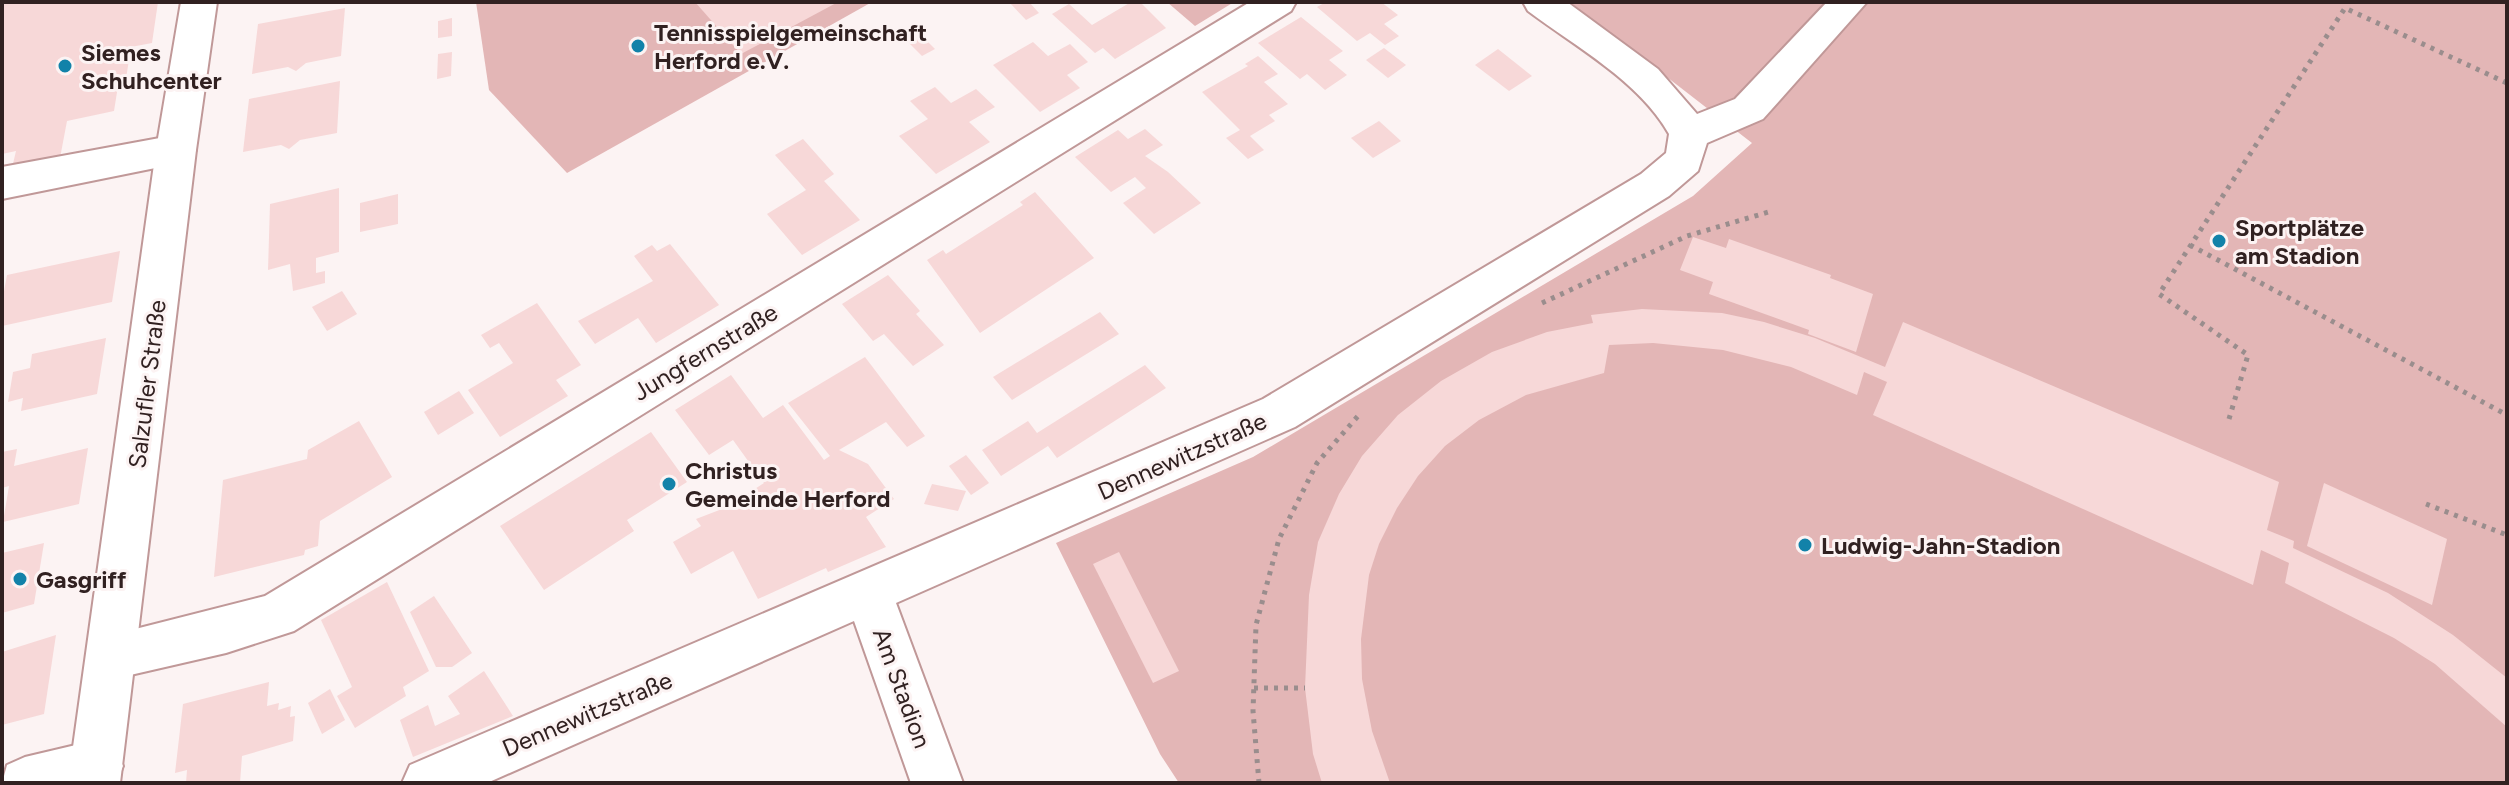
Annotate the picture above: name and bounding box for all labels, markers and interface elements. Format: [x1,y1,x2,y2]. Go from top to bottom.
place label: Tennisspielgemeinschaft Herford e.V. [654,18,927,75]
marker: Tennisspielgemeinschaft Herford e.V. [629,37,647,55]
place label: Siemes Schuhcenter [81,38,222,95]
marker: Siemes Schuhcenter [56,57,74,75]
place label: Sportplätze am Stadion [2235,213,2364,270]
marker: Sportplätze am Stadion [2210,232,2228,250]
street label: Jungfernstraße [627,297,783,407]
street label: Salzufler Straße [122,298,172,470]
street label: Dennewitzstraße [1093,406,1271,506]
place label: Christus Gemeinde Herford [685,456,890,513]
marker: Christus Gemeinde Herford [660,475,678,493]
place label: Ludwig-Jahn-Stadion [1821,531,2060,560]
marker: Ludwig-Jahn-Stadion [1796,536,1814,554]
place label: Gasgriff [36,565,127,594]
marker: Gasgriff [11,570,29,588]
street label: Am Stadion [867,624,937,752]
street label: Dennewitzstraße [498,665,676,763]

